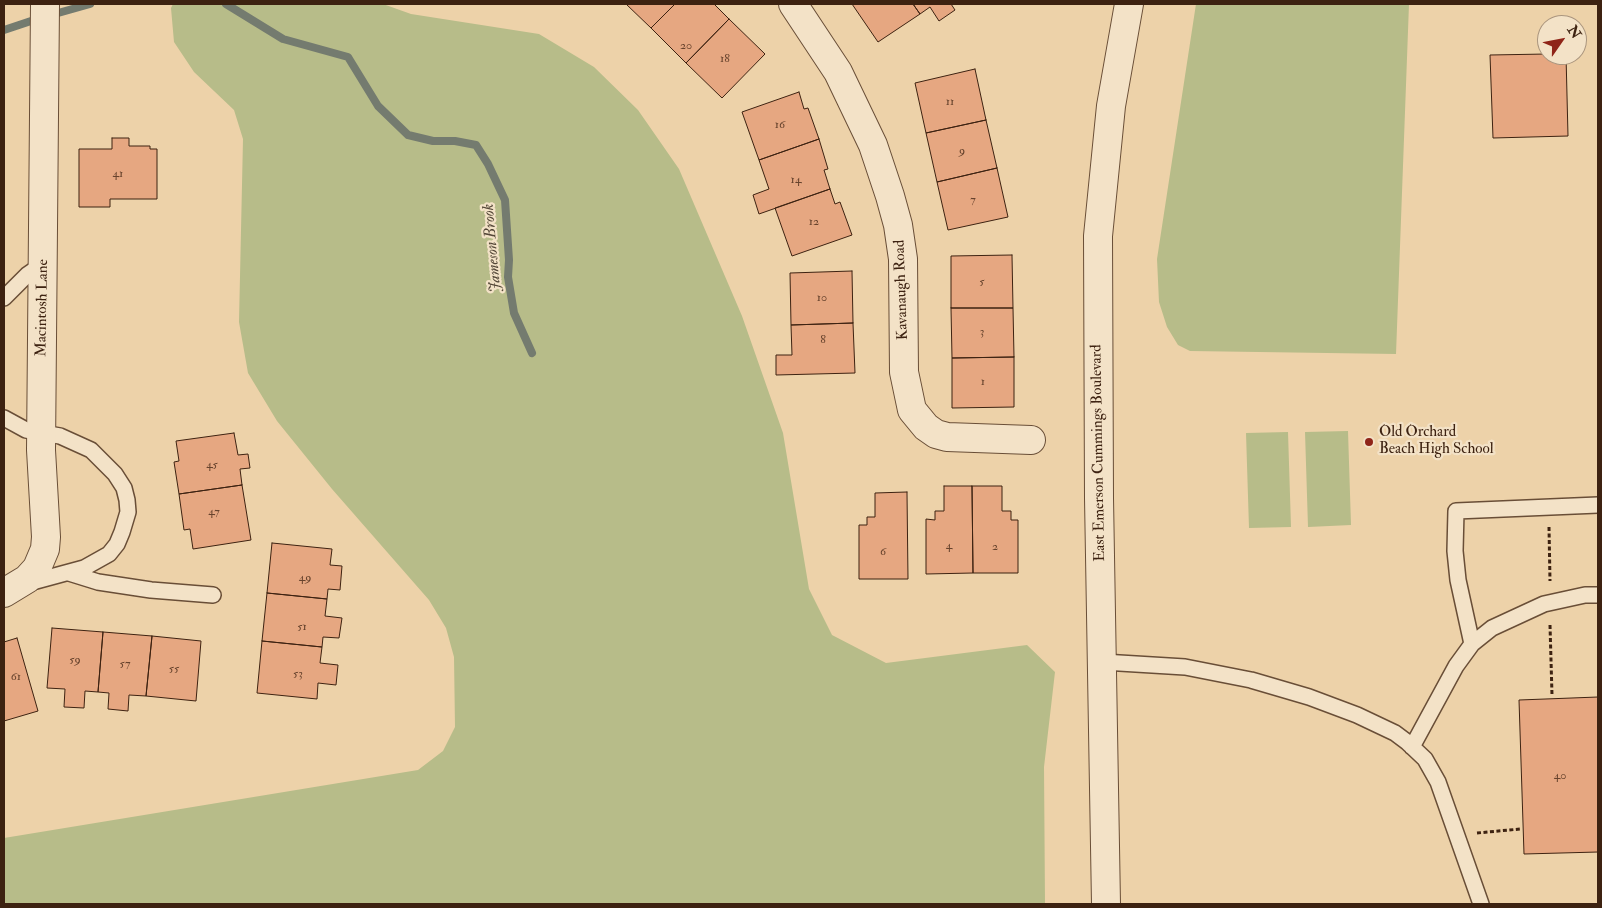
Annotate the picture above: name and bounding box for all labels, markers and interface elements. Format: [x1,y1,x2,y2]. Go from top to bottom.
north arrow [1537,15,1587,65]
text: N [1564,22,1585,42]
house number: 20 [680,39,692,53]
house number: 18 [720,52,730,66]
house number: 11 [946,95,954,109]
house number: 16 [775,118,785,132]
house number: 9 [959,144,965,158]
house number: 41 [113,167,123,181]
house number: 14 [791,173,801,187]
house number: 7 [970,193,976,207]
water label: Jameson Brook [480,203,506,293]
house number: 12 [809,215,819,229]
street label: Kavanaugh Road [891,240,913,340]
street label: Macintosh Lane [33,259,53,357]
house number: 5 [979,275,985,289]
house number: 10 [817,291,827,305]
house number: 3 [980,325,984,339]
house number: 8 [820,333,826,347]
street label: East Emerson Cummings Boulevard [1088,344,1110,562]
house number: 1 [981,375,985,389]
place label: Old Orchard Beach High School [1379,424,1493,459]
marker: Old Orchard Beach High School [1363,436,1375,448]
house number: 45 [206,458,218,472]
house number: 47 [208,505,220,519]
house number: 4 [946,539,952,553]
house number: 2 [992,540,998,554]
house number: 6 [880,545,886,559]
house number: 49 [299,571,311,585]
house number: 51 [297,620,307,634]
house number: 59 [69,653,81,667]
house number: 57 [120,657,130,671]
house number: 55 [169,662,179,676]
house number: 53 [293,667,303,681]
house number: 61 [11,670,21,684]
house number: 40 [1554,769,1566,783]

